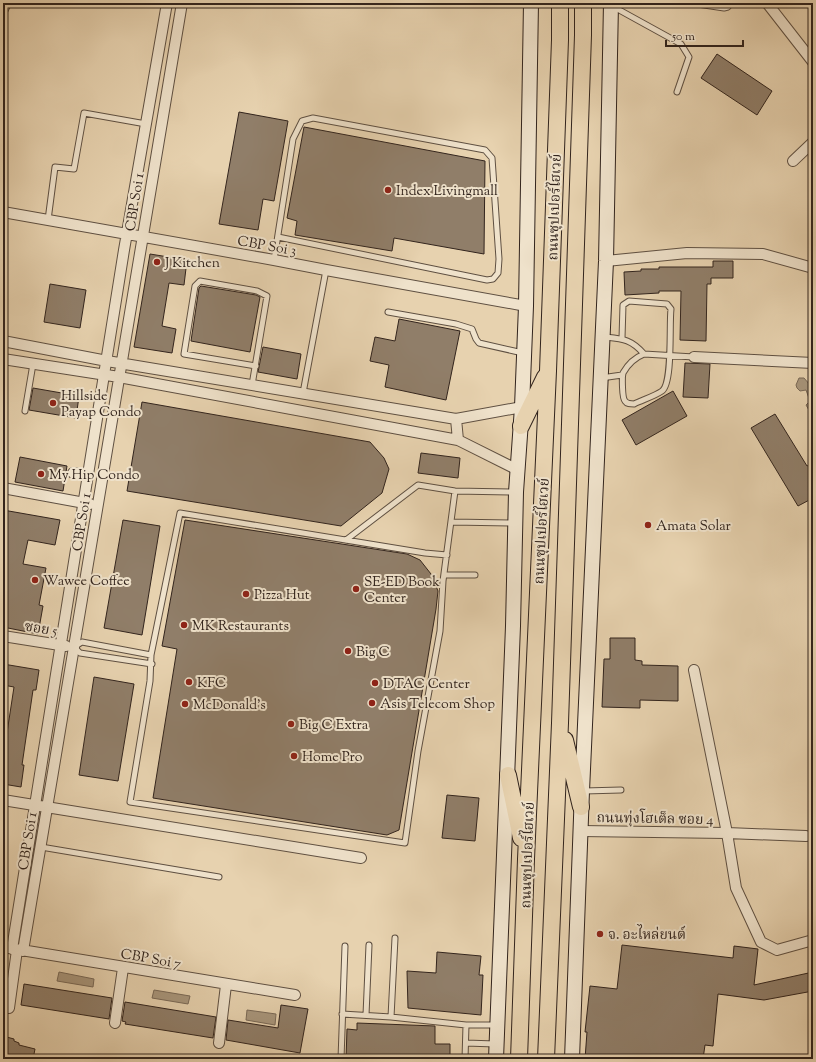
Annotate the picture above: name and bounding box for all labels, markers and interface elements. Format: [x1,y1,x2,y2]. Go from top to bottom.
scale bar [666,22,743,48]
text: 50 m [671,28,695,46]
street label: ถนนซุปเปอร์ไฮเวย์ [542,153,568,261]
street label: CBP Soi 1 [122,172,150,233]
place label: Index Livingmall [396,182,498,202]
marker: Index Livingmall [383,185,393,195]
street label: CBP Soi 3 [236,232,298,262]
place label: J Kitchen [164,254,220,274]
marker: J Kitchen [152,257,162,267]
place label: Hillside Payap Condo [61,387,141,423]
marker: Hillside Payap Condo [48,398,58,408]
place label: My Hip Condo [49,466,140,486]
marker: My Hip Condo [36,469,46,479]
street label: ถนนซุปเปอร์ไฮเวย์ [528,477,556,585]
street label: CBP Soi 1 [69,492,97,553]
place label: Amata Solar [656,517,732,537]
marker: Amata Solar [643,520,653,530]
place label: Wawee Coffee [43,572,130,592]
place label: SE-ED Book Center [364,573,440,609]
marker: Wawee Coffee [30,575,40,585]
marker: SE-ED Book Center [351,584,361,594]
place label: Pizza Hut [254,586,310,606]
marker: Pizza Hut [241,589,251,599]
place label: MK Restaurants [192,617,289,637]
street label: ซอย 5 [23,618,59,642]
marker: MK Restaurants [179,620,189,630]
place label: Big C [356,643,390,663]
marker: Big C [343,646,353,656]
place label: KFC [197,674,226,694]
place label: DTAC Center [383,675,471,695]
marker: KFC [184,677,194,687]
marker: DTAC Center [370,678,380,688]
place label: Asis Telecom Shop [380,695,495,715]
place label: McDonald's [193,696,266,716]
marker: Asis Telecom Shop [367,698,377,708]
marker: McDonald's [180,699,190,709]
place label: Big C Extra [299,716,369,736]
marker: Big C Extra [286,719,296,729]
place label: Home Pro [302,748,363,768]
marker: Home Pro [289,751,299,761]
street label: ถนนซุปเปอร์ไฮเวย์ [515,801,541,909]
street label: ถนนทุ่งโฮเต็ล ซอย 4 [596,807,714,831]
street label: CBP Soi 1 [15,811,43,872]
place label: จ. อะไหล่ยนต์ [608,924,686,946]
marker: จ. อะไหล่ยนต์ [595,929,605,939]
street label: CBP Soi 7 [119,945,182,975]

